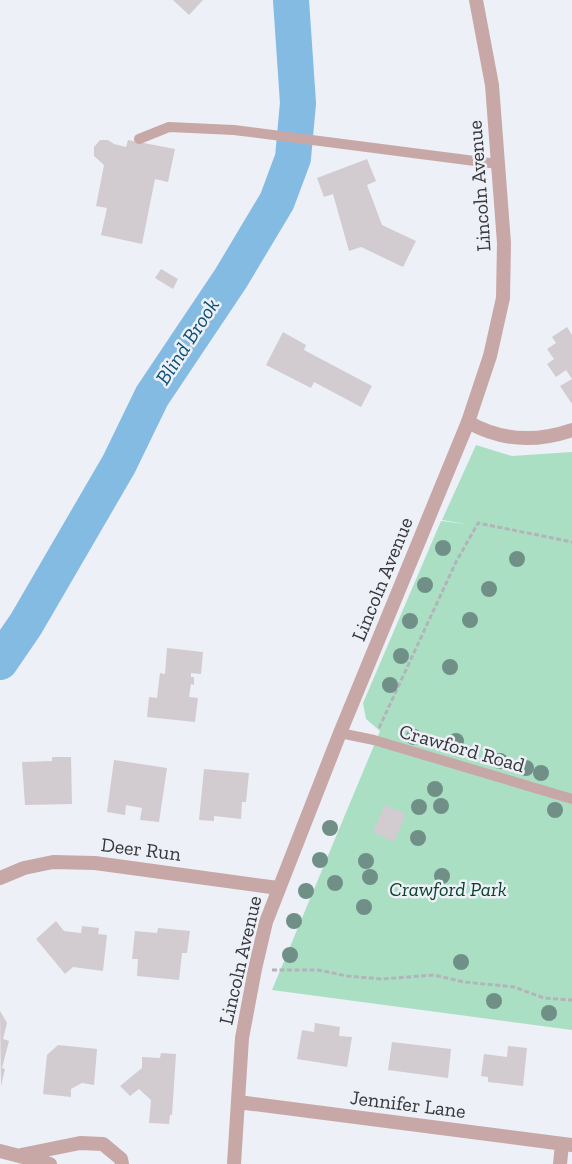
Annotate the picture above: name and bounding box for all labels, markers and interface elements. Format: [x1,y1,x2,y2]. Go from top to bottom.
street label: Lincoln Avenue [462,120,496,252]
water label: Blind Brook [150,293,224,389]
street label: Lincoln Avenue [346,514,418,644]
street label: Crawford Road [397,719,527,777]
street label: Deer Run [100,832,183,866]
park label: Crawford Park [389,877,507,901]
street label: Lincoln Avenue [214,893,266,1027]
street label: Jennifer Lane [349,1085,467,1123]

